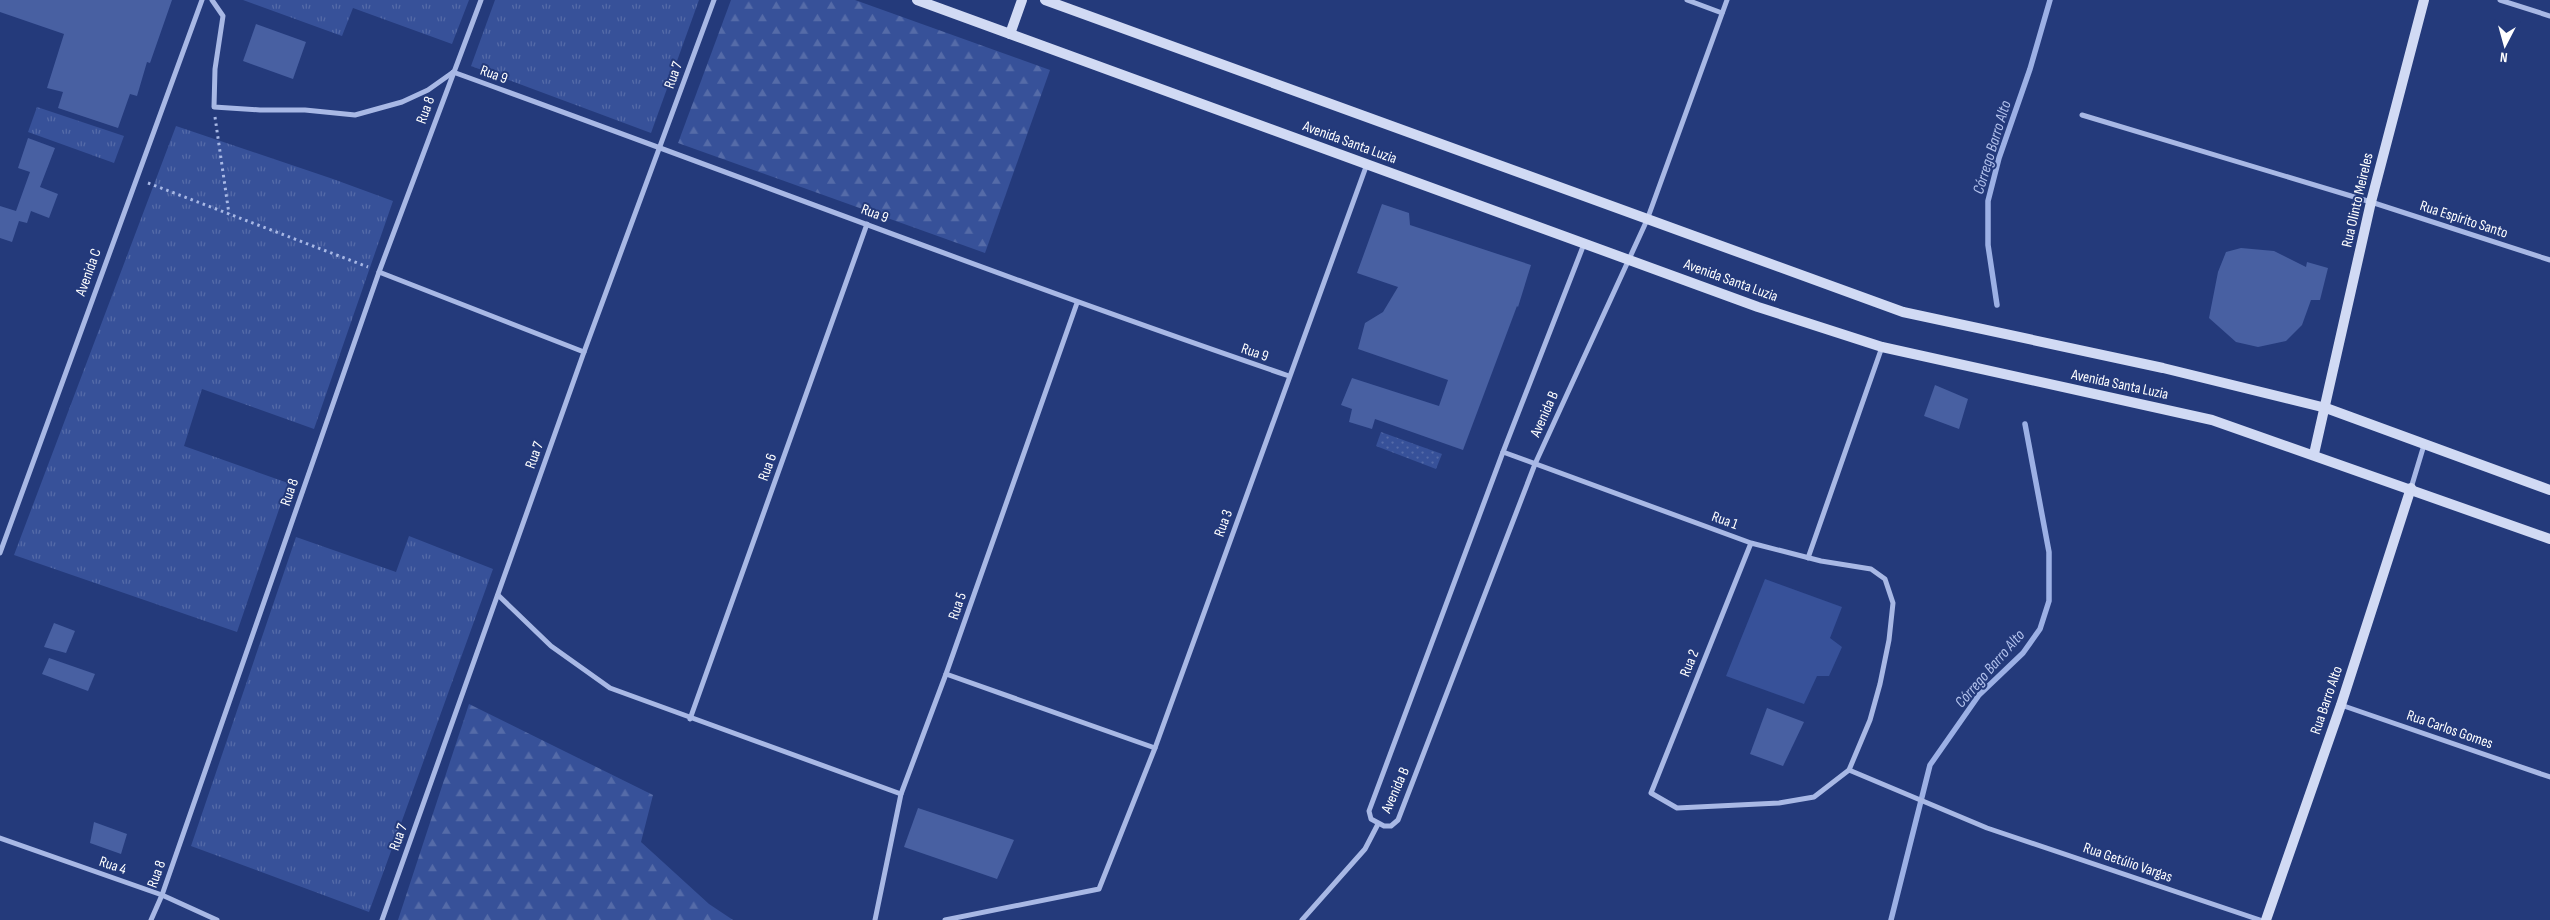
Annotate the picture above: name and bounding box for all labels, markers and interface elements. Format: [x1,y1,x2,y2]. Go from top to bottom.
north arrow [2480,20,2530,70]
text: N [2499,49,2508,66]
street label: Rua 7 [660,59,687,91]
street label: Rua 9 [477,61,510,88]
street label: Rua 8 [412,94,439,127]
water label: Córrego Barro Alto [1969,98,2016,196]
street label: Avenida Santa Luzia [1299,116,1400,168]
street label: Rua Olinto Meireles [2337,151,2378,249]
street label: Rua Espírito Santo [2417,196,2510,243]
street label: Rua 9 [858,200,891,227]
street label: Avenida C [71,246,106,299]
street label: Avenida Santa Luzia [1680,254,1781,306]
street label: Rua 9 [1238,339,1271,366]
street label: Avenida Santa Luzia [2069,365,2170,404]
street label: Avenida B [1526,388,1563,441]
street label: Rua 7 [521,439,548,471]
street label: Rua 6 [754,451,781,484]
street label: Rua 8 [276,476,303,508]
street label: Rua 3 [1210,507,1237,539]
street label: Rua 1 [1709,507,1741,534]
street label: Rua 5 [944,590,971,622]
water label: Córrego Barro Alto [1951,626,2029,712]
street label: Rua 2 [1675,647,1703,680]
street label: Rua Barro Alto [2306,664,2347,737]
street label: Rua Carlos Gomes [2404,706,2495,753]
street label: Avenida B [1377,764,1414,817]
street label: Rua 7 [385,821,412,853]
street label: Rua Getúlio Vargas [2081,838,2175,887]
street label: Rua 4 [97,852,129,879]
street label: Rua 8 [143,858,170,891]

